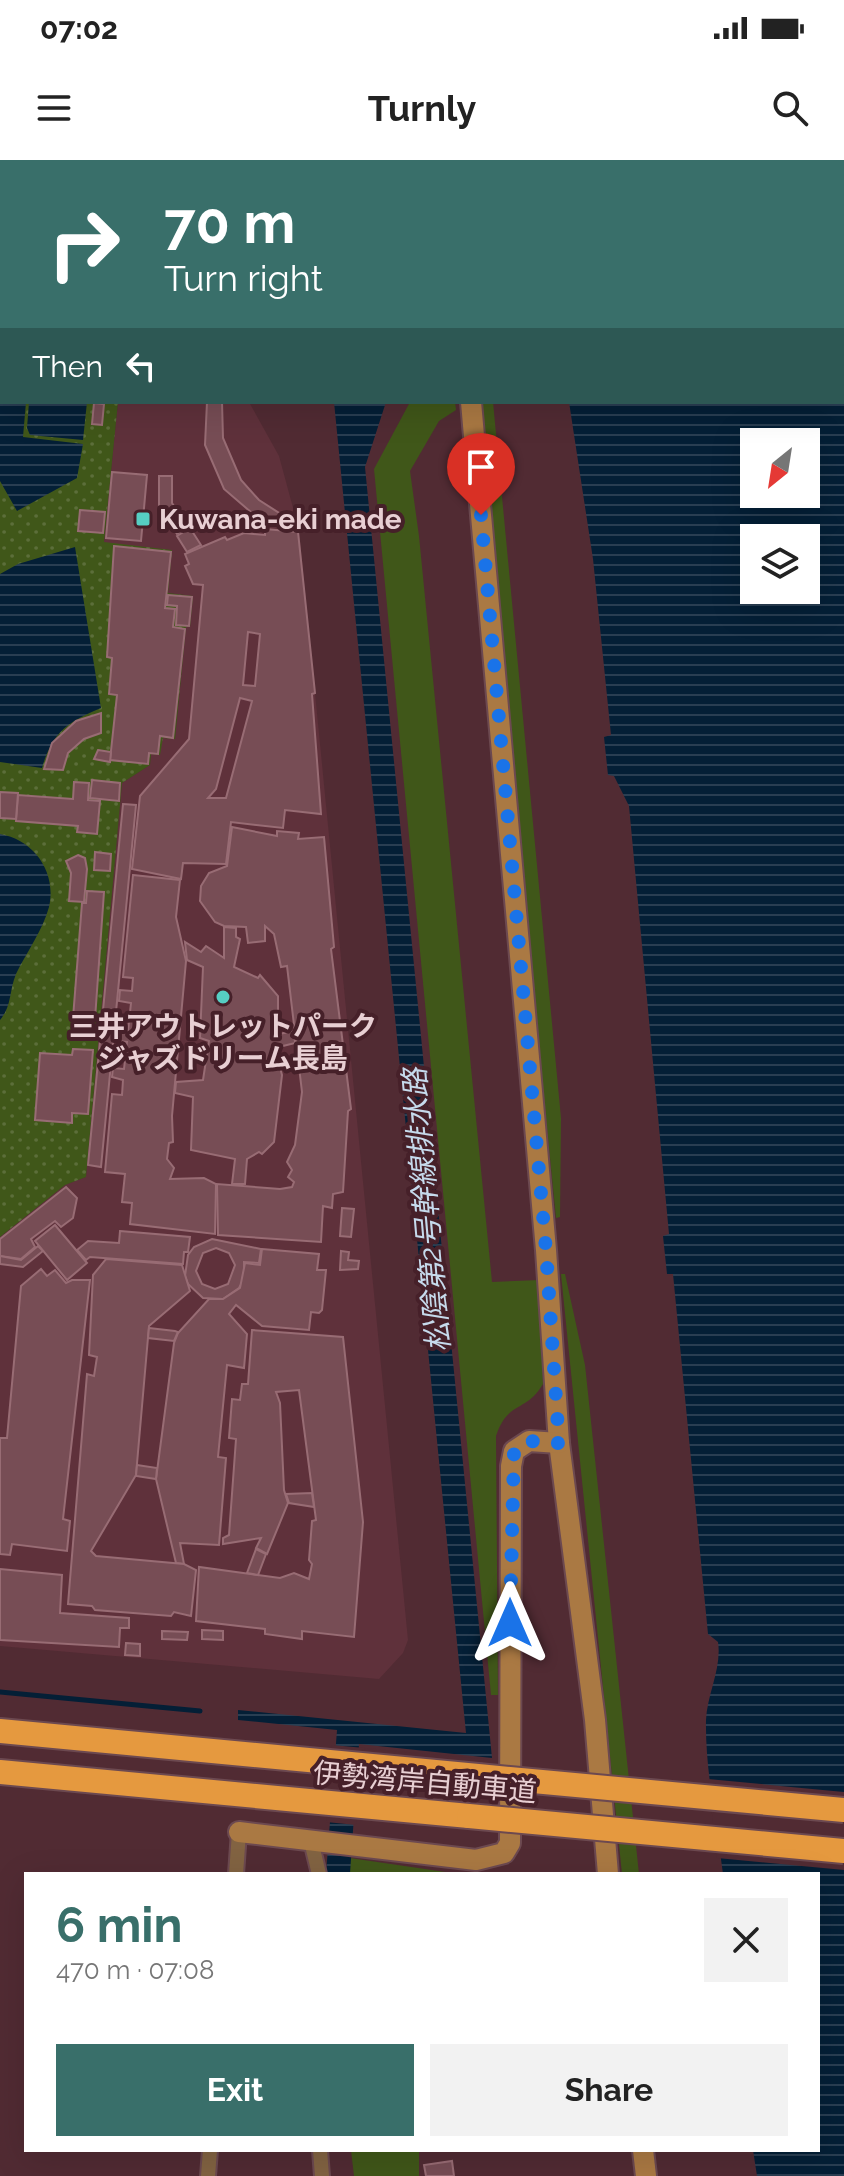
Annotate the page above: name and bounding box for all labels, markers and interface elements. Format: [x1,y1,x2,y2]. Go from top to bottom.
text: 07:02 [40,11,118,46]
icon: menu [32,86,76,130]
icon: search [768,86,812,130]
text: Turnly [368,87,476,129]
text: 70 m [164,190,295,256]
icon: right [32,192,136,296]
text: Turn right [164,257,323,299]
icon: left [119,344,163,388]
text: Then [32,349,103,384]
north arrow [740,428,820,508]
map controls [740,428,820,604]
pin [447,433,515,515]
icon: arrive [459,445,503,489]
place label: Kuwana-eki made [159,503,402,536]
marker: Kuwana-eki made [134,510,152,528]
button: layers [740,524,820,604]
marker: 三井アウトレットパーク ジャズドリーム長島 [214,988,232,1006]
place label: 三井アウトレットパーク ジャズドリーム長島 [69,1010,377,1075]
water label: 松陰第2号幹線排水路 [396,1064,456,1354]
position arrow [468,1581,552,1665]
street label: 伊勢湾岸自動車道 [312,1756,538,1809]
text: 6 min [56,1897,183,1953]
button: close [704,1898,788,1982]
text: 470 m · 07:08 [56,1955,214,1985]
button: Exit [56,2044,414,2136]
button: Share [430,2044,788,2136]

